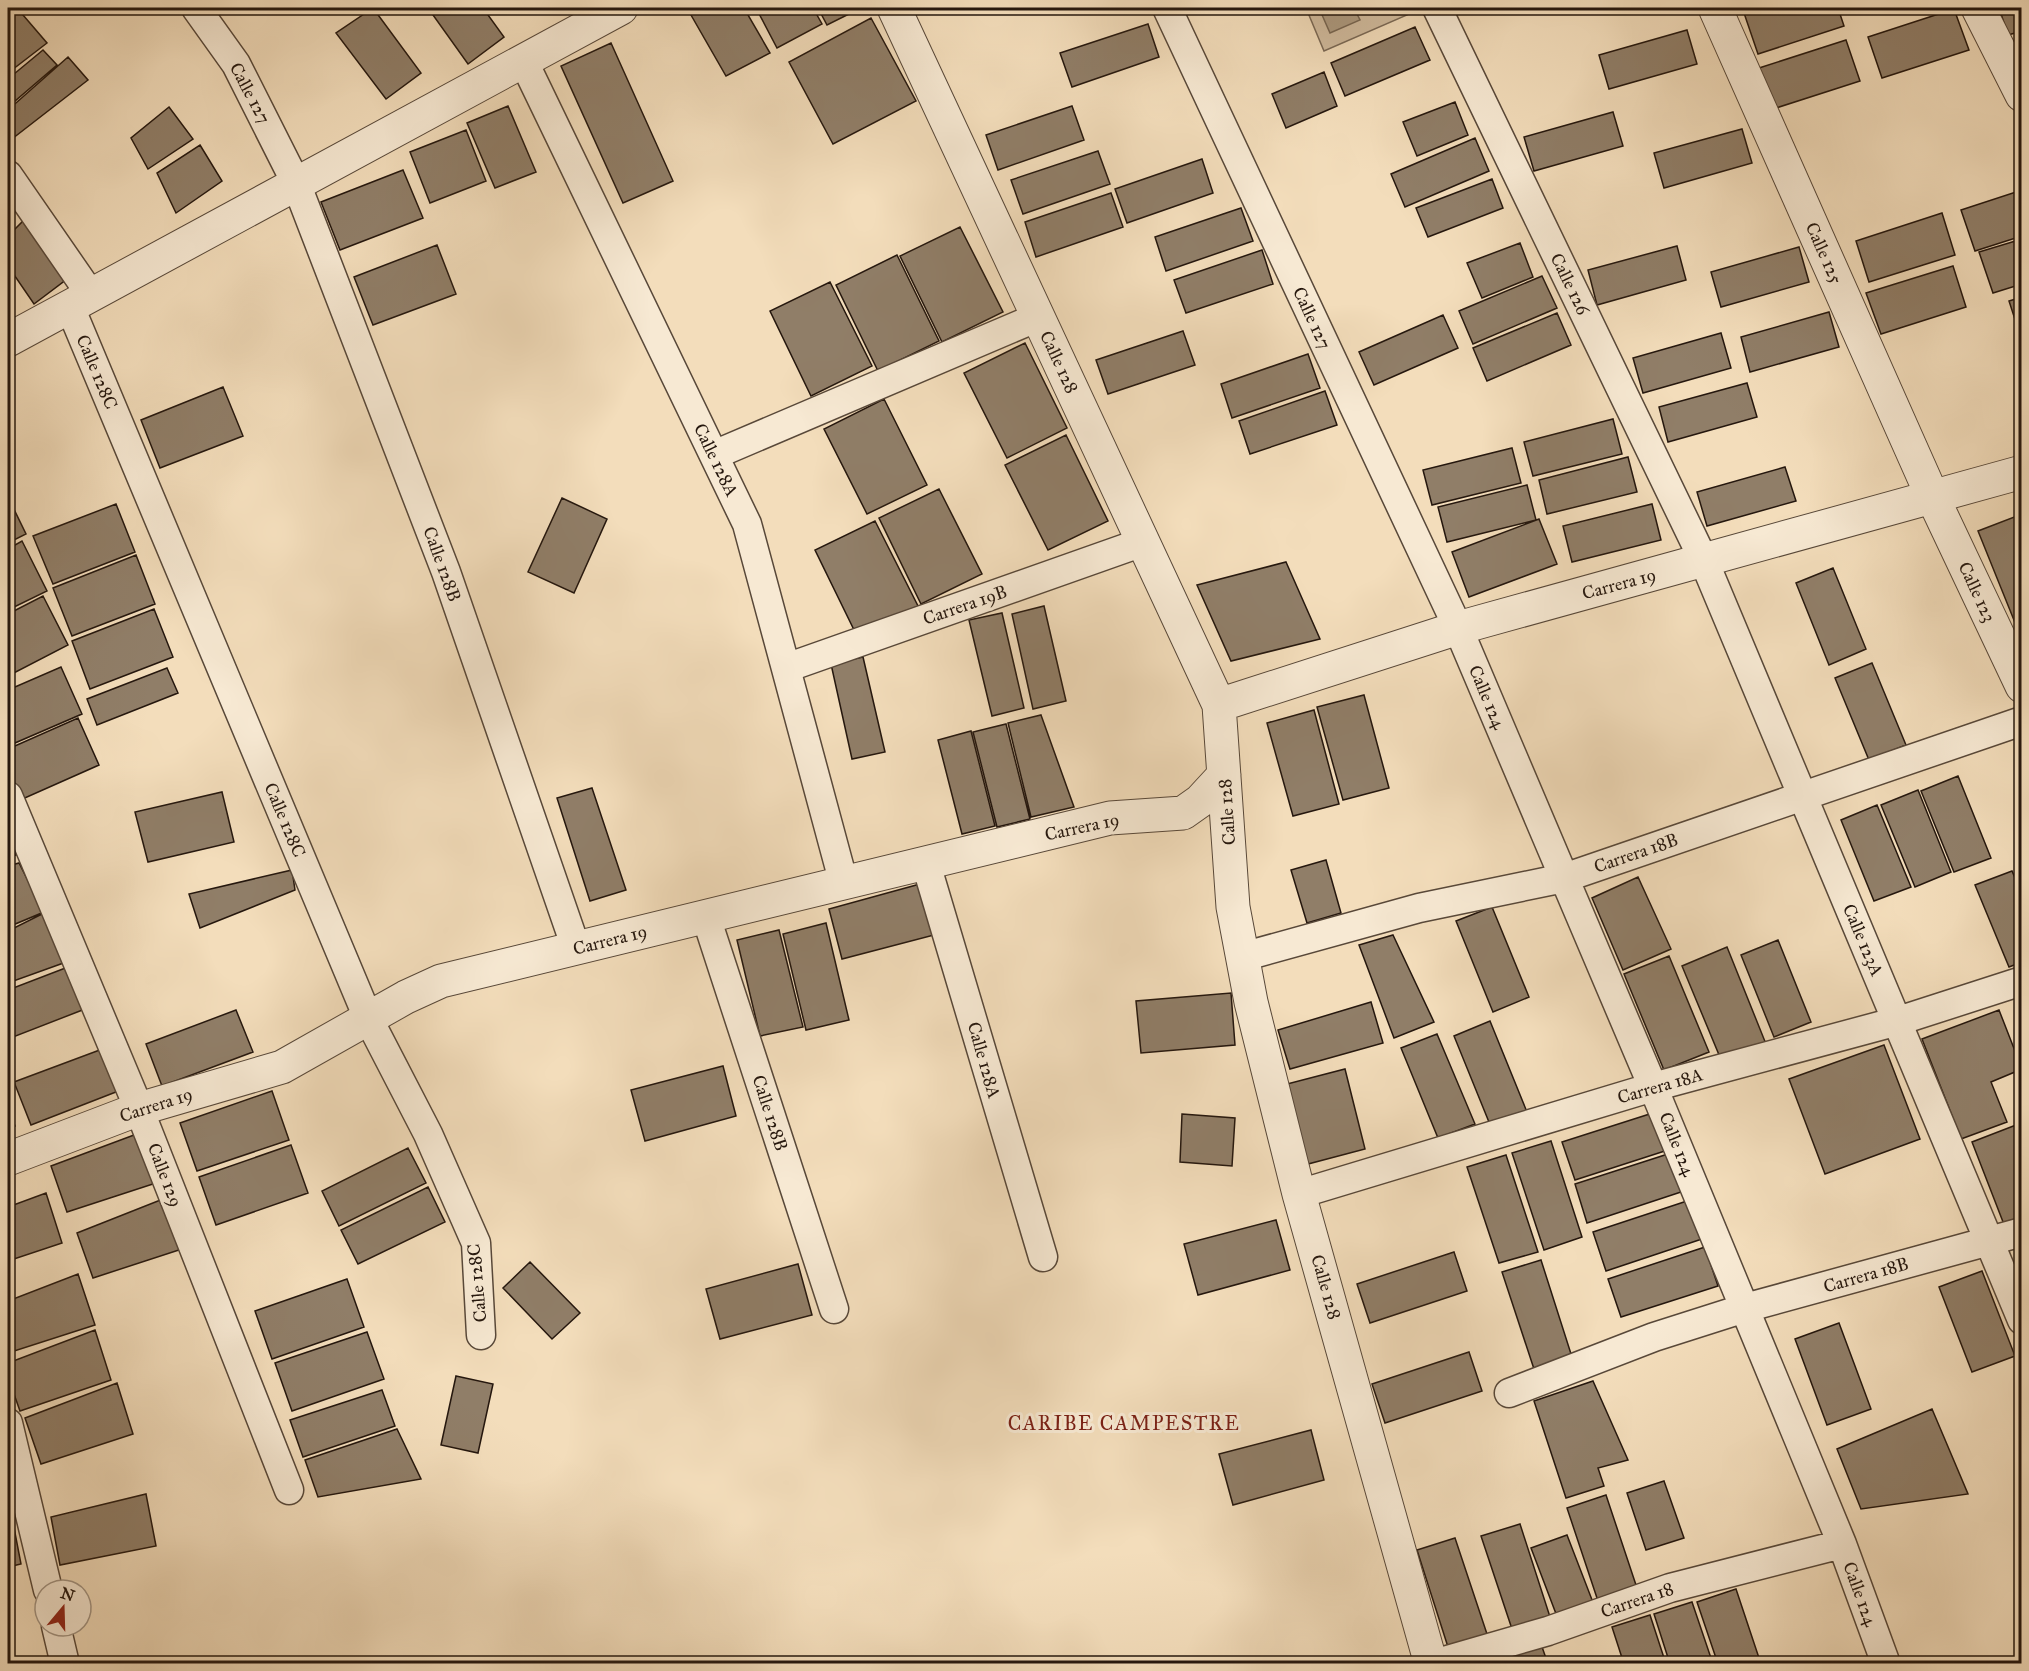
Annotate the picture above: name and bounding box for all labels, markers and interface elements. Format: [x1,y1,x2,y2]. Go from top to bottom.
street label: Calle 127 [225,59,275,127]
street label: Calle 125 [1801,219,1848,288]
street label: Calle 126 [1546,249,1595,319]
street label: Calle 127 [1288,283,1336,353]
street label: Calle 128 [1035,327,1083,397]
street label: Calle 128C [71,331,123,413]
street label: Calle 128A [689,420,743,500]
street label: Calle 128B [418,523,466,605]
street label: Calle 123 [1953,558,2001,626]
street label: Carrera 19 [1580,564,1658,604]
street label: Carrera 19B [920,580,1010,630]
street label: Calle 124 [1464,662,1511,733]
street label: Calle 128 [1214,778,1240,846]
street label: Calle 128C [259,779,311,861]
street label: Carrera 19 [1043,808,1121,846]
street label: Carrera 18B [1591,828,1681,878]
street label: Calle 123A [1838,901,1888,979]
street label: Carrera 19 [571,920,649,960]
street label: Calle 128A [963,1019,1005,1101]
street label: Carrera 18A [1615,1063,1705,1109]
street label: Calle 128B [747,1072,793,1154]
street label: Carrera 19 [117,1083,195,1127]
street label: Calle 124 [1654,1109,1700,1180]
street label: Calle 129 [143,1140,187,1210]
street label: Calle 128C [463,1243,491,1323]
street label: Calle 128 [1306,1252,1346,1322]
street label: Carrera 18B [1821,1252,1911,1298]
district label: CARIBE CAMPESTRE [1008,1411,1240,1435]
street label: Calle 124 [1838,1559,1882,1630]
street label: Carrera 18 [1598,1577,1676,1623]
north arrow [33,1578,93,1638]
text: N [58,1583,78,1606]

